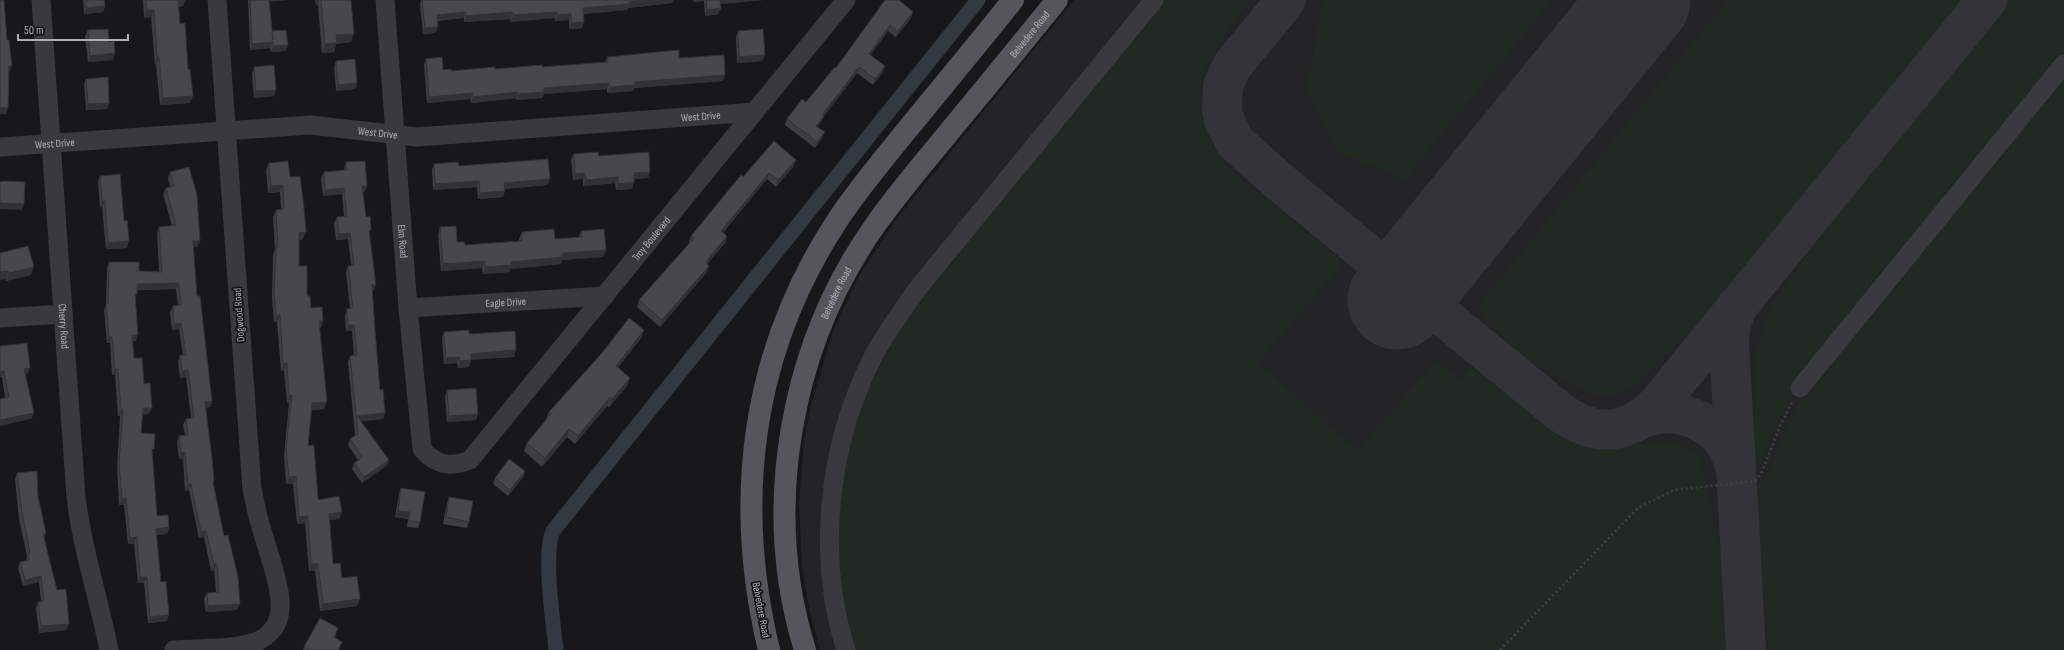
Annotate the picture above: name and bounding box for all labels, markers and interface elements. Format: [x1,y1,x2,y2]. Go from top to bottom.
street label: Belvedere Road [1007,8,1053,60]
scale bar [18,16,128,42]
text: 50 m [24,23,44,38]
street label: West Drive [680,108,721,124]
street label: West Drive [357,124,398,141]
street label: West Drive [35,135,75,151]
street label: Troy Boulevard [629,213,673,263]
street label: Elm Road [395,224,411,259]
street label: Belvedere Road [818,264,854,321]
street label: Dogwood Road [231,287,247,342]
street label: Eagle Drive [485,294,526,310]
street label: Cherry Road [56,303,72,350]
street label: Belvedere Road [749,581,773,639]

